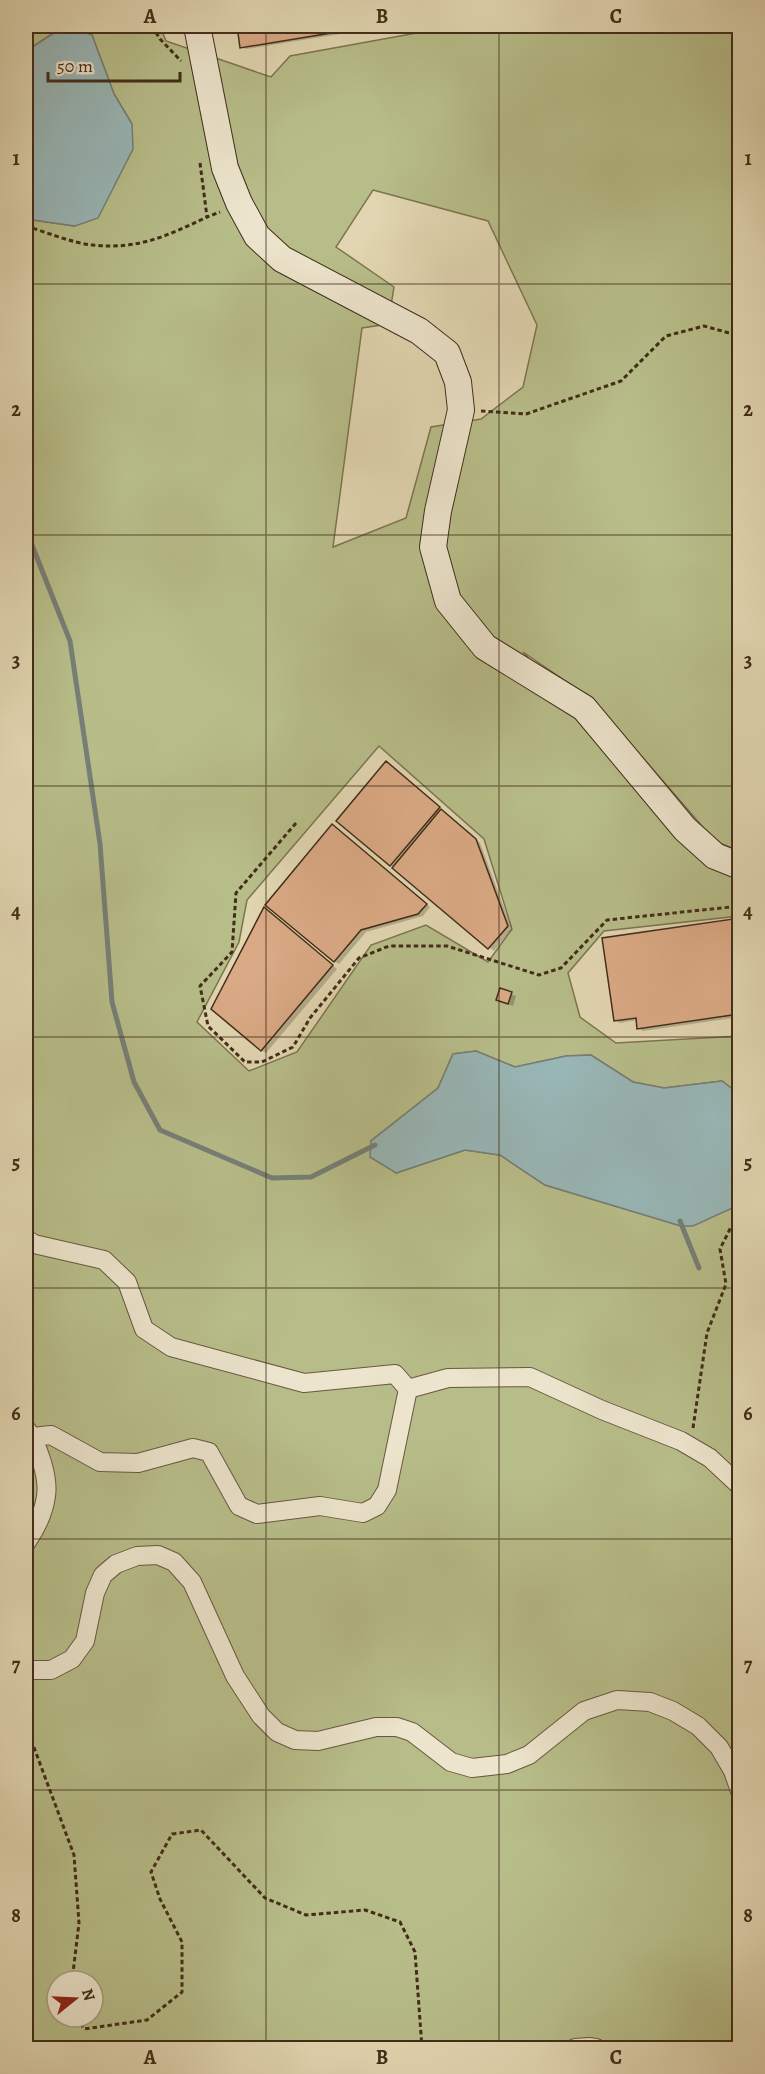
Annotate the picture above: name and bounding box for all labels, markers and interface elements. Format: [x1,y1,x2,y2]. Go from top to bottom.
text: A [143,3,157,30]
text: B [376,3,388,30]
text: C [610,3,622,30]
scale bar [48,45,180,83]
text: 50 m [57,54,93,78]
text: 1 [12,145,20,172]
text: 1 [744,145,752,172]
text: 2 [11,396,21,423]
text: 2 [743,396,753,423]
text: 3 [12,647,20,674]
text: 3 [744,647,752,674]
text: 4 [11,898,21,925]
text: 4 [743,898,753,925]
text: 5 [12,1149,20,1176]
text: 5 [744,1149,752,1176]
text: 6 [11,1400,21,1427]
text: 6 [743,1400,753,1427]
text: 7 [12,1651,21,1678]
text: 7 [744,1651,753,1678]
text: 8 [11,1902,21,1929]
text: 8 [743,1902,753,1929]
north arrow [45,1969,105,2029]
text: N [76,1986,101,2004]
text: A [143,2044,157,2071]
text: B [376,2044,388,2071]
text: C [610,2044,622,2071]

